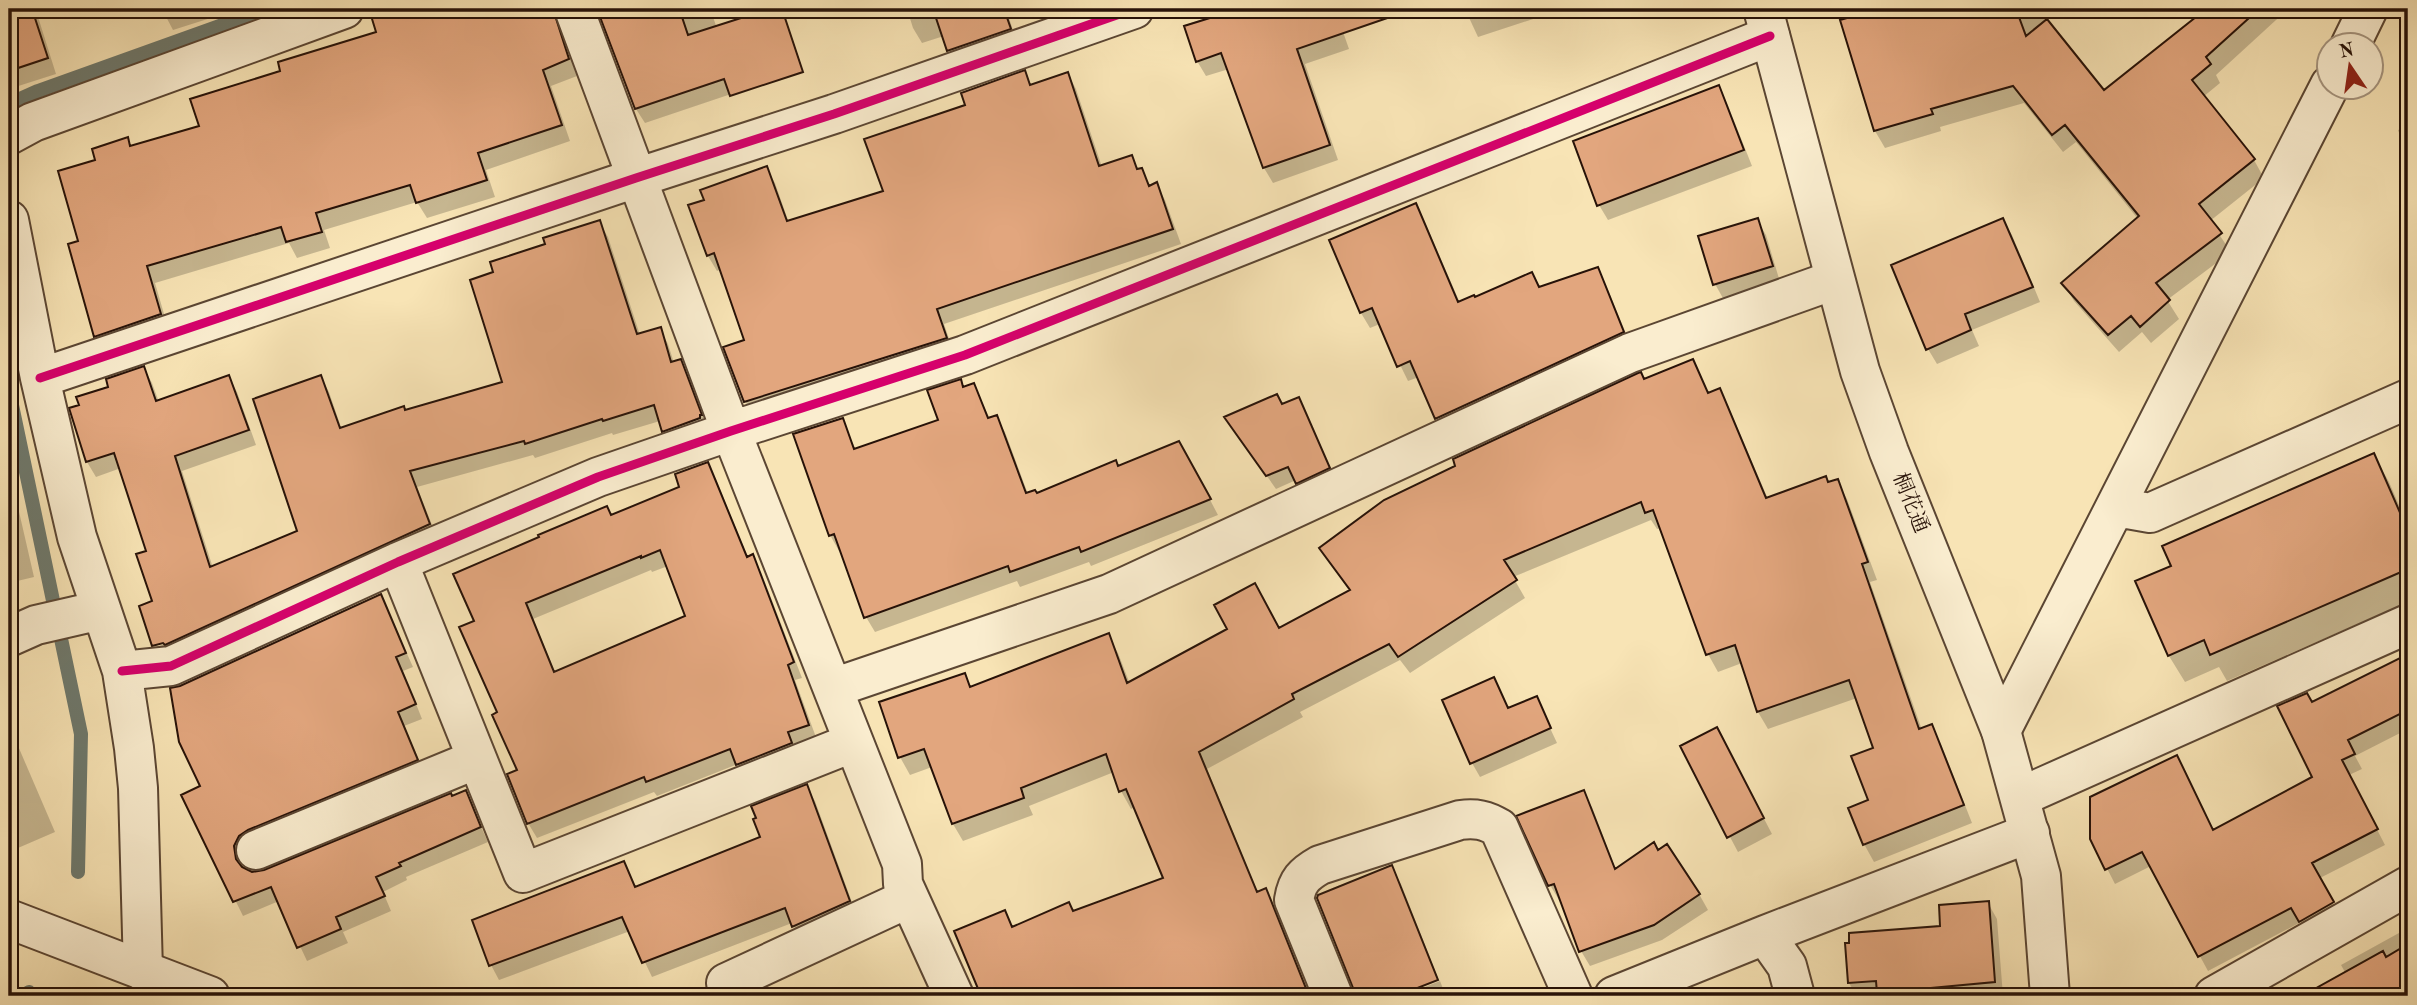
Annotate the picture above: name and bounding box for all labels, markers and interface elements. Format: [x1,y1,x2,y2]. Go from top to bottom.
north arrow [2316,32,2386,102]
text: N [2338,41,2356,63]
street label: 桐花通 [1888,469,1933,536]

